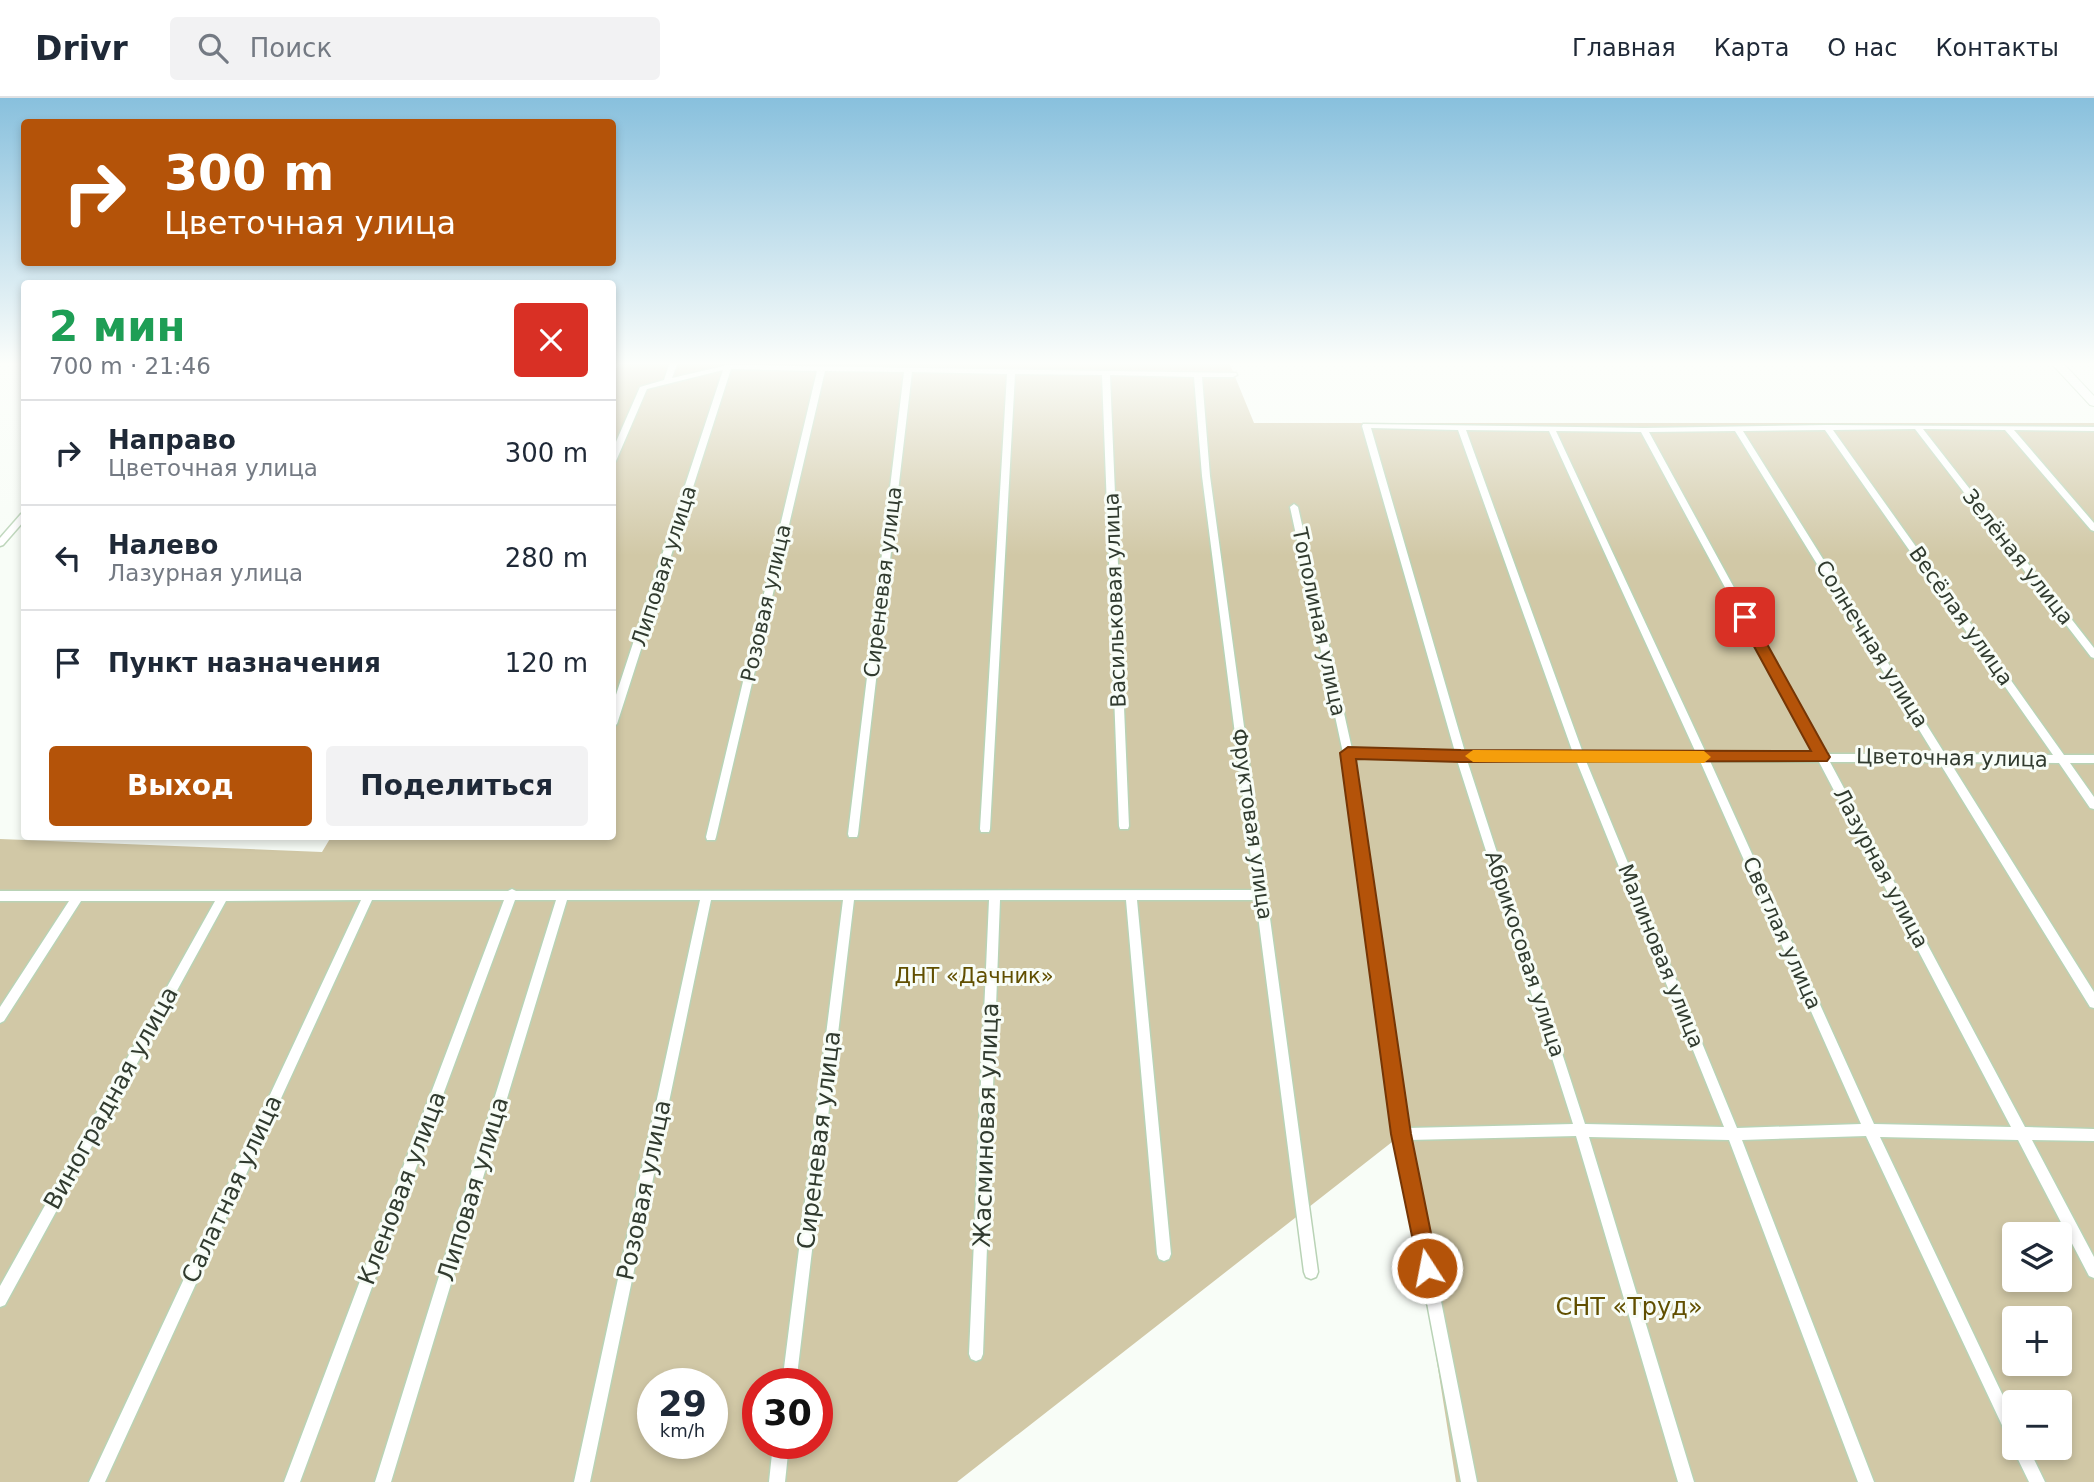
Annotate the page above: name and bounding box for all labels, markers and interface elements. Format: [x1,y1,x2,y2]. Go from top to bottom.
search box [170,17,660,80]
text: Drivr [35,29,128,68]
icon: search [194,29,232,67]
text: Поиск [250,33,332,63]
text: Главная [1572,34,1676,62]
text: Карта [1714,34,1789,62]
text: О нас [1827,34,1897,62]
text: Контакты [1935,34,2059,62]
text: 300 m [164,145,334,202]
icon: right [49,147,140,238]
text: Цветочная улица [164,204,456,242]
text: 2 мин [49,302,186,351]
button: close [514,303,588,377]
text: 700 m · 21:46 [49,353,211,379]
text: Направо [108,425,236,455]
icon: right [49,434,87,472]
text: 300 m [505,438,588,468]
text: Цветочная улица [108,455,318,481]
street label: Липовая улица [627,483,701,649]
street label: Зелёная улица [1958,484,2078,630]
street label: Сиреневая улица [859,485,907,679]
street label: Васильковая улица [1099,492,1131,708]
street label: Розовая улица [736,522,796,684]
street label: Тополиная улица [1287,525,1351,718]
text: Налево [108,530,218,560]
icon: left [49,539,87,577]
street label: Весёлая улица [1904,542,2018,690]
text: 280 m [505,543,588,573]
street label: Солнечная улица [1811,556,1933,732]
text: Лазурная улица [108,560,303,586]
pin [1715,587,1775,647]
icon: arrive [1726,598,1764,636]
icon: arrive [49,644,87,682]
text: Пункт назначения [108,648,381,678]
text: 120 m [505,648,588,678]
street label: Фруктовая улица [1227,727,1277,921]
street label: Цветочная улица [1856,744,2048,772]
button: Выход [49,746,312,826]
button: Поделиться [326,746,588,826]
street label: Лазурная улица [1829,784,1933,952]
street label: Абрикосовая улица [1480,848,1570,1060]
street label: Светлая улица [1738,853,1826,1013]
street label: Малиновая улица [1613,861,1709,1051]
park label: ДНТ «Дачник» [894,964,1054,988]
street label: Виноградная улица [38,982,184,1214]
street label: Жасминовая улица [968,1002,1004,1248]
street label: Сиреневая улица [792,1029,846,1251]
street label: Кленовая улица [352,1087,452,1289]
street label: Салатная улица [176,1091,288,1287]
street label: Липовая улица [432,1094,514,1284]
street label: Розовая улица [611,1097,677,1283]
map controls [2002,1222,2072,1460]
button: layers [2002,1222,2072,1292]
position arrow [1390,1231,1464,1305]
park label: СНТ «Труд» [1555,1293,1703,1321]
button: + [2002,1306,2072,1376]
speed limit sign: 30 [742,1368,833,1459]
text: 29 [658,1384,707,1424]
button: − [2002,1390,2072,1460]
text: km/h [660,1420,705,1441]

